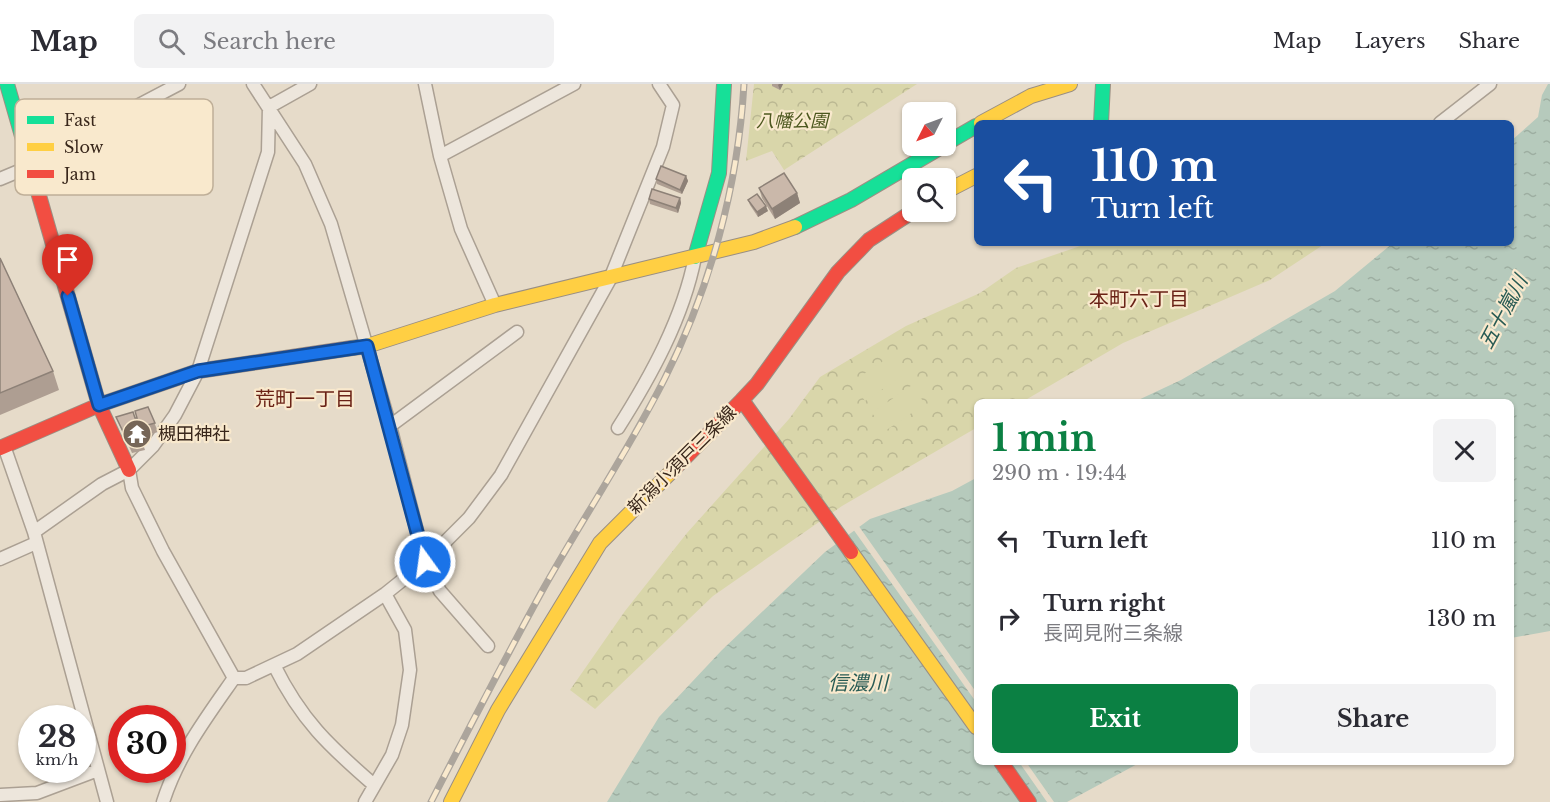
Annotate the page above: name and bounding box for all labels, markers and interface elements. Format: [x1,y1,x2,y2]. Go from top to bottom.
search box [134,14,554,68]
text: Map [30,24,98,59]
icon: search [155,25,188,58]
text: Search here [203,28,336,55]
text: Map [1273,28,1322,54]
text: Layers [1355,28,1426,54]
text: Share [1459,28,1520,54]
legend [15,99,213,195]
north arrow [902,102,956,156]
map controls [902,102,956,222]
text: Fast [64,110,96,130]
park label: 八幡公園 [756,110,831,132]
text: Slow [64,137,104,157]
text: 110 m [1091,140,1217,192]
icon: left [992,144,1070,222]
text: Jam [62,164,96,184]
button: search [902,168,956,222]
text: Turn left [1091,192,1214,225]
pin [42,234,93,296]
icon: arrive [51,243,84,276]
water label: 五十嵐川 [1474,269,1533,353]
district label: 本町六丁目 [1089,287,1189,311]
district label: 荒町一丁目 [255,387,355,411]
street label: 新潟小須戸三条線 [623,401,741,519]
text: 1 min [992,416,1096,461]
temple icon: 槻田神社 [121,418,153,450]
button: close [1433,419,1496,482]
place label: 槻田神社 [158,423,230,445]
text: 290 m · 19:44 [992,461,1127,485]
icon: left [992,524,1025,557]
text: Turn left [1043,527,1148,554]
text: 110 m [1431,527,1496,554]
position arrow [393,530,457,594]
text: Turn right [1043,590,1165,617]
icon: right [992,602,1025,635]
text: 130 m [1427,605,1496,632]
text: 長岡見附三条線 [1043,621,1183,645]
water label: 信濃川 [828,671,890,695]
button: Exit [992,684,1238,753]
button: Share [1250,684,1496,753]
speed limit sign: 30 [108,705,186,783]
text: 28 [38,718,76,755]
text: km/h [36,750,78,769]

